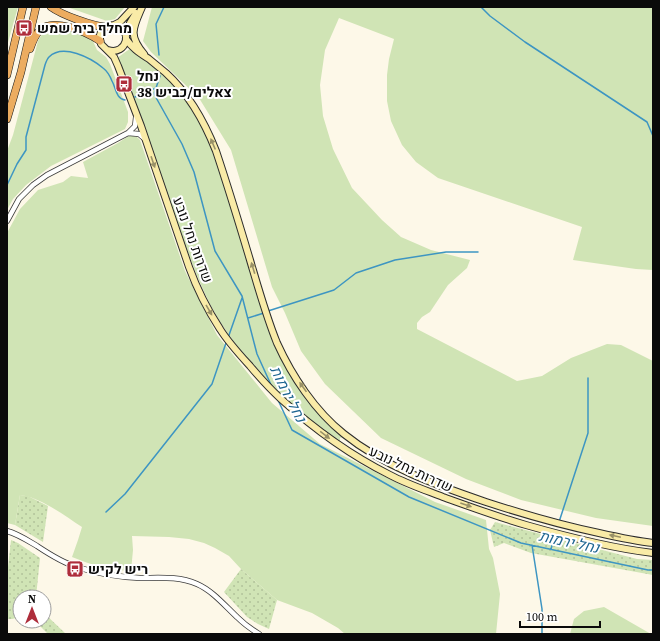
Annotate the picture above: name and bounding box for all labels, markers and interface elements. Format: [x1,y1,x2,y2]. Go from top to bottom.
bus stop icon: מחלף בית שמש [14,18,34,38]
place label: מחלף בית שמש [37,18,132,38]
place label: נחל צאלים/כביש 38 [137,66,232,102]
bus stop icon: נחל צאלים/כביש 38 [114,74,134,94]
one-way arrow [210,138,216,150]
one-way arrow [150,157,156,169]
street label: שדרות נחל נובע [168,194,218,286]
one-way arrow [249,262,255,274]
one-way arrow [205,304,212,316]
water label: נחל ירמות [265,362,312,427]
one-way arrow [299,382,307,393]
one-way arrow [320,430,330,438]
street label: שדרות נחל נובע [366,441,456,497]
one-way arrow [460,503,472,509]
water label: נחל ירמות [537,525,603,558]
one-way arrow [608,533,621,539]
bus stop icon: ריש לקיש [65,559,85,579]
place label: ריש לקיש [88,559,148,579]
north arrow [12,589,52,629]
text: N [28,592,36,607]
scale bar [520,603,600,629]
text: 100 m [526,609,558,625]

